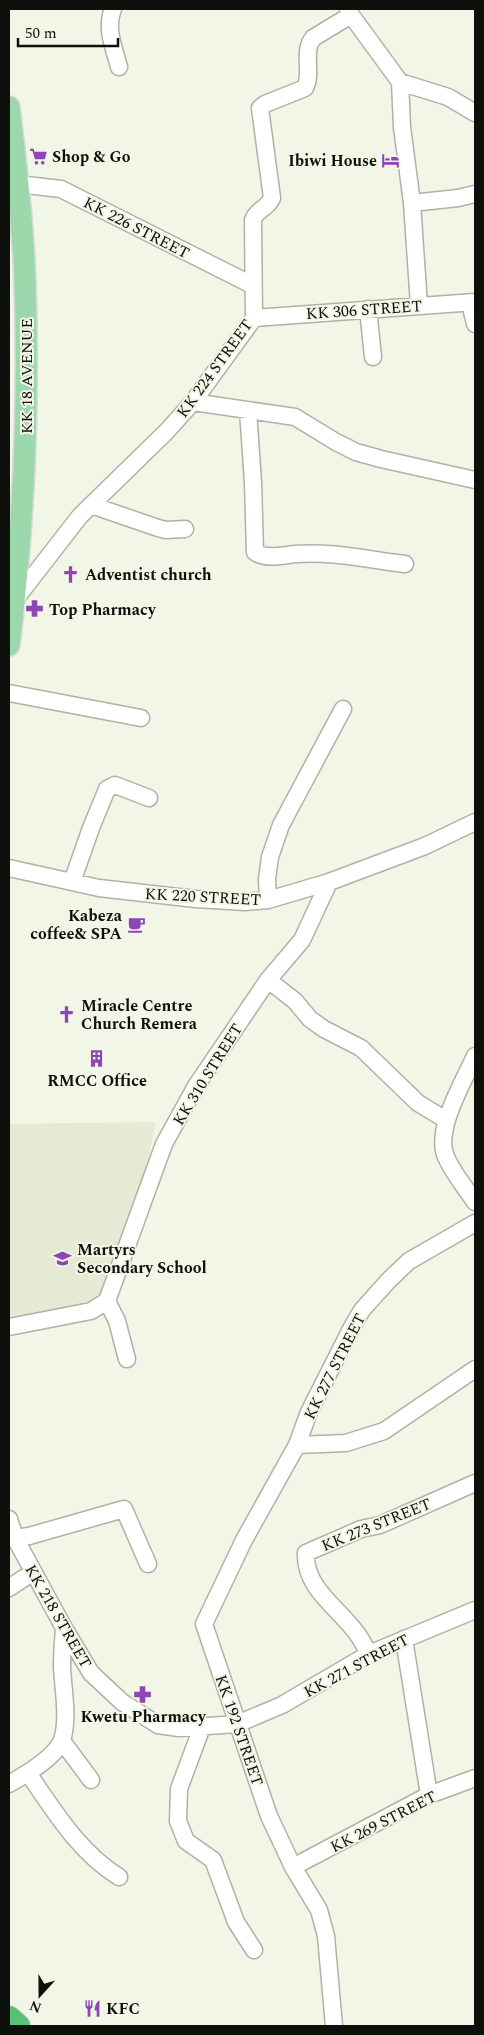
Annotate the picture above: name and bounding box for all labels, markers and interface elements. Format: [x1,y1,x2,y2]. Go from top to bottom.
scale bar [18,15,118,47]
text: 50 m [25,22,57,45]
place label: Shop & Go [52,145,131,169]
supermarket icon: Shop & Go [28,146,48,166]
place label: Ibiwi House [288,149,377,173]
hotel icon: Ibiwi House [381,150,401,170]
street label: KK 226 STREET [79,191,194,265]
street label: KK 306 STREET [305,294,423,326]
street label: KK 224 STREET [171,314,259,423]
street label: KK 18 AVENUE [15,318,39,434]
place label: Adventist church [85,563,212,587]
church icon: Adventist church [61,564,81,584]
place label: Top Pharmacy [49,598,157,622]
pharmacy icon: Top Pharmacy [25,599,45,619]
street label: KK 220 STREET [144,882,262,912]
place label: Kabeza coffee& SPA [30,904,123,946]
cafe icon: Kabeza coffee& SPA [126,914,146,934]
place label: Miracle Centre Church Remera [81,994,198,1036]
church icon: Miracle Centre Church Remera [57,1004,77,1024]
street label: KK 310 STREET [167,1019,249,1130]
building icon: RMCC Office [87,1048,107,1068]
place label: RMCC Office [47,1069,147,1093]
place label: Martyrs Secondary School [77,1238,207,1280]
school or university icon: Martyrs Secondary School [53,1248,73,1268]
street label: KK 277 STREET [298,1309,372,1424]
street label: KK 273 STREET [318,1492,435,1558]
street label: KK 218 STREET [19,1560,98,1673]
street label: KK 271 STREET [299,1628,414,1704]
street label: KK 192 STREET [209,1671,269,1790]
pharmacy icon: Kwetu Pharmacy [133,1684,153,1704]
place label: Kwetu Pharmacy [80,1705,207,1729]
street label: KK 269 STREET [326,1785,441,1859]
north arrow [15,1970,65,2020]
text: N [26,1995,45,2019]
place label: KFC [106,1997,140,2021]
restaurant icon: KFC [82,1998,102,2018]

